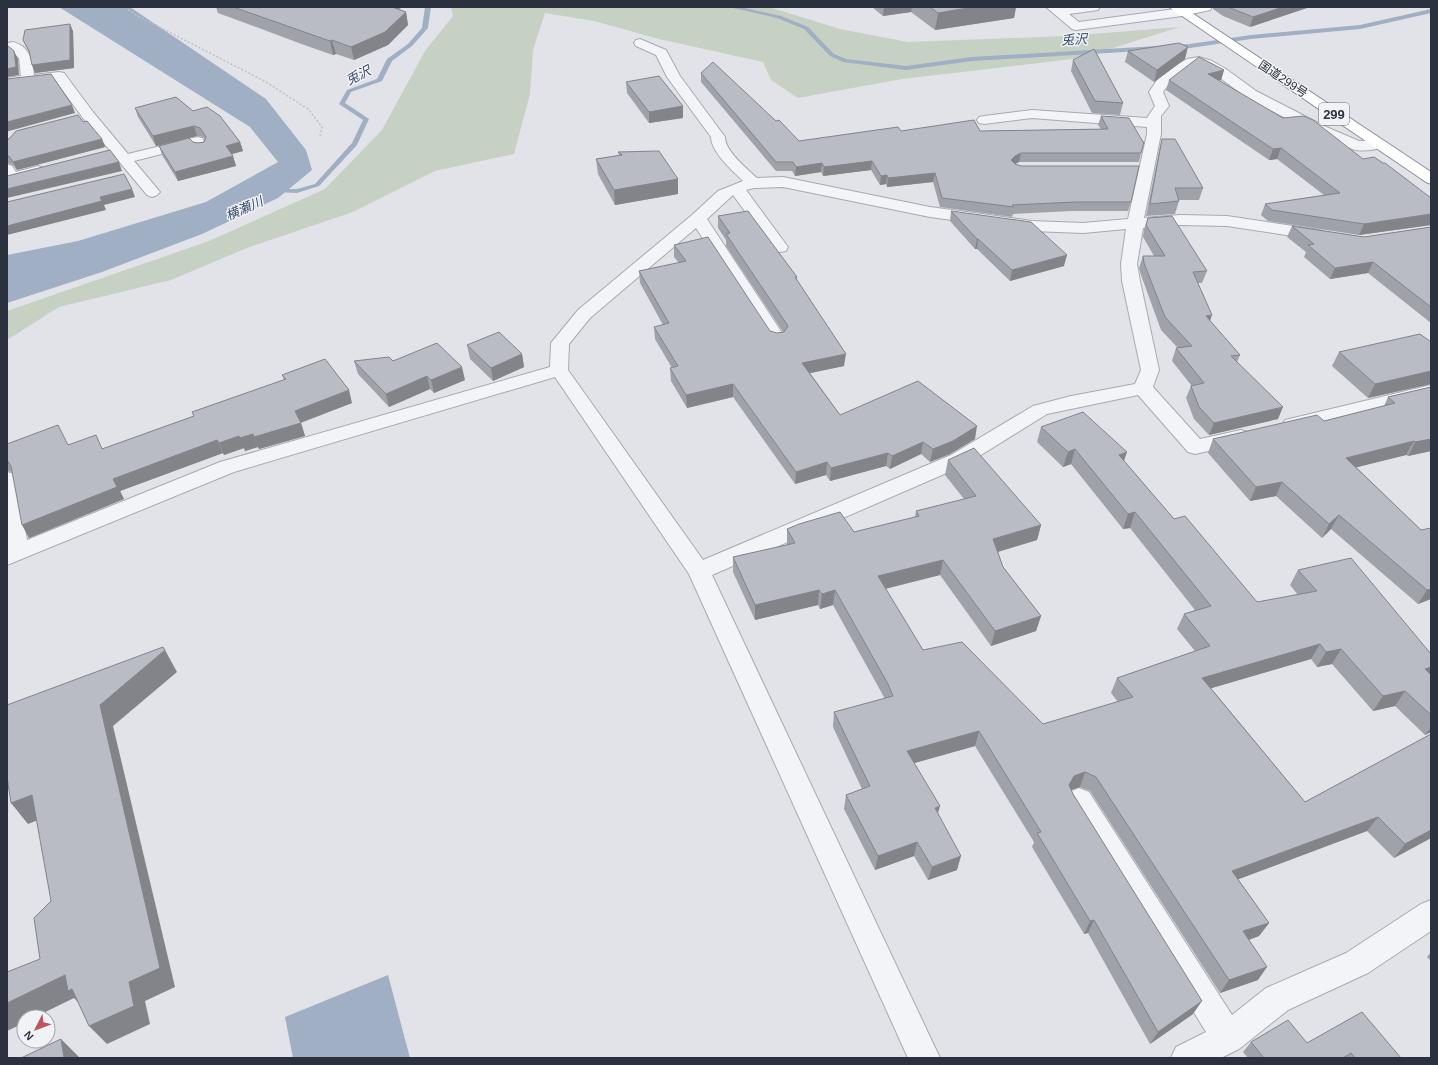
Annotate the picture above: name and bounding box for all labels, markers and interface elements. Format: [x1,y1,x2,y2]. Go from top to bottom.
water label: 兎沢 [1061,31,1089,48]
street label: 国道299号 [1256,58,1310,100]
water label: 兎沢 [343,62,375,88]
road number: 299 [1319,103,1349,125]
water label: 横瀬川 [223,193,267,223]
north arrow [16,1009,56,1049]
text: N [21,1029,36,1043]

